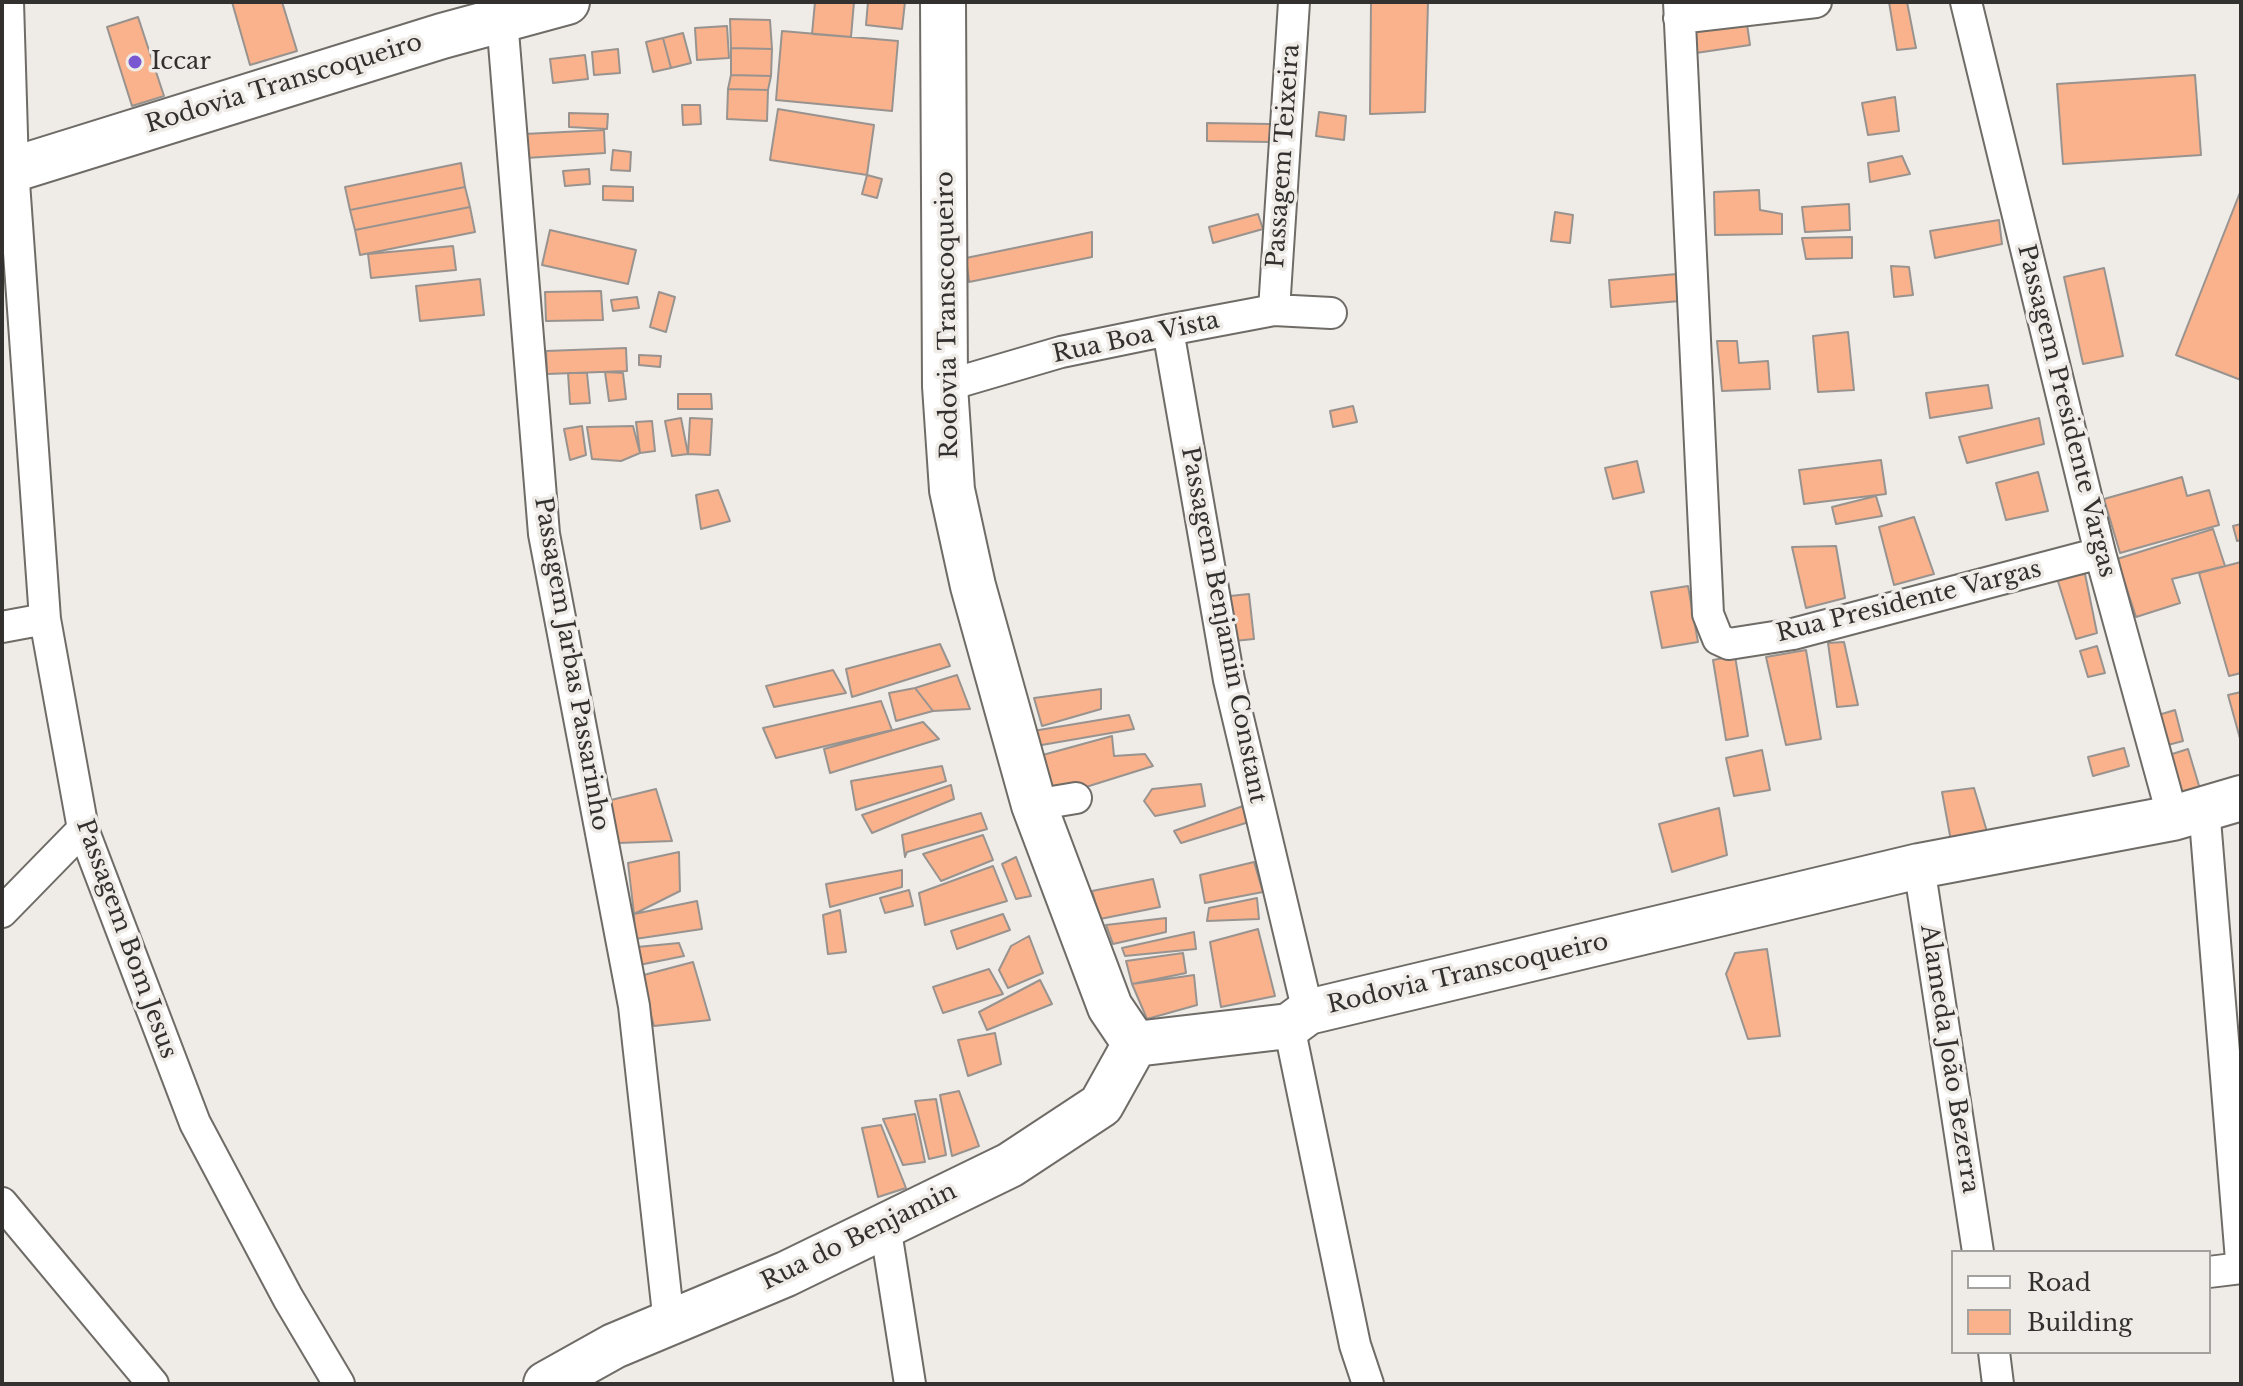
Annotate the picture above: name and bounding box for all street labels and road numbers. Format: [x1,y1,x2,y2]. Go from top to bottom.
street label: Rodovia Transcoqueiro [142,28,426,140]
street label: Passagem Teixeira [1262,43,1306,269]
street label: Rodovia Transcoqueiro [931,171,965,459]
street label: Passagem Presidente Vargas [2011,242,2121,580]
street label: Rua Boa Vista [1050,306,1222,370]
street label: Passagem Benjamin Constant [1174,444,1272,806]
street label: Passagem Jarbas Passarinho [527,495,615,833]
street label: Rua Presidente Vargas [1774,555,2044,649]
street label: Passagem Bom Jesus [69,815,183,1063]
street label: Alameda João Bezerra [1914,923,1984,1195]
street label: Rodovia Transcoqueiro [1325,928,1611,1020]
street label: Rua do Benjamin [757,1177,961,1297]

